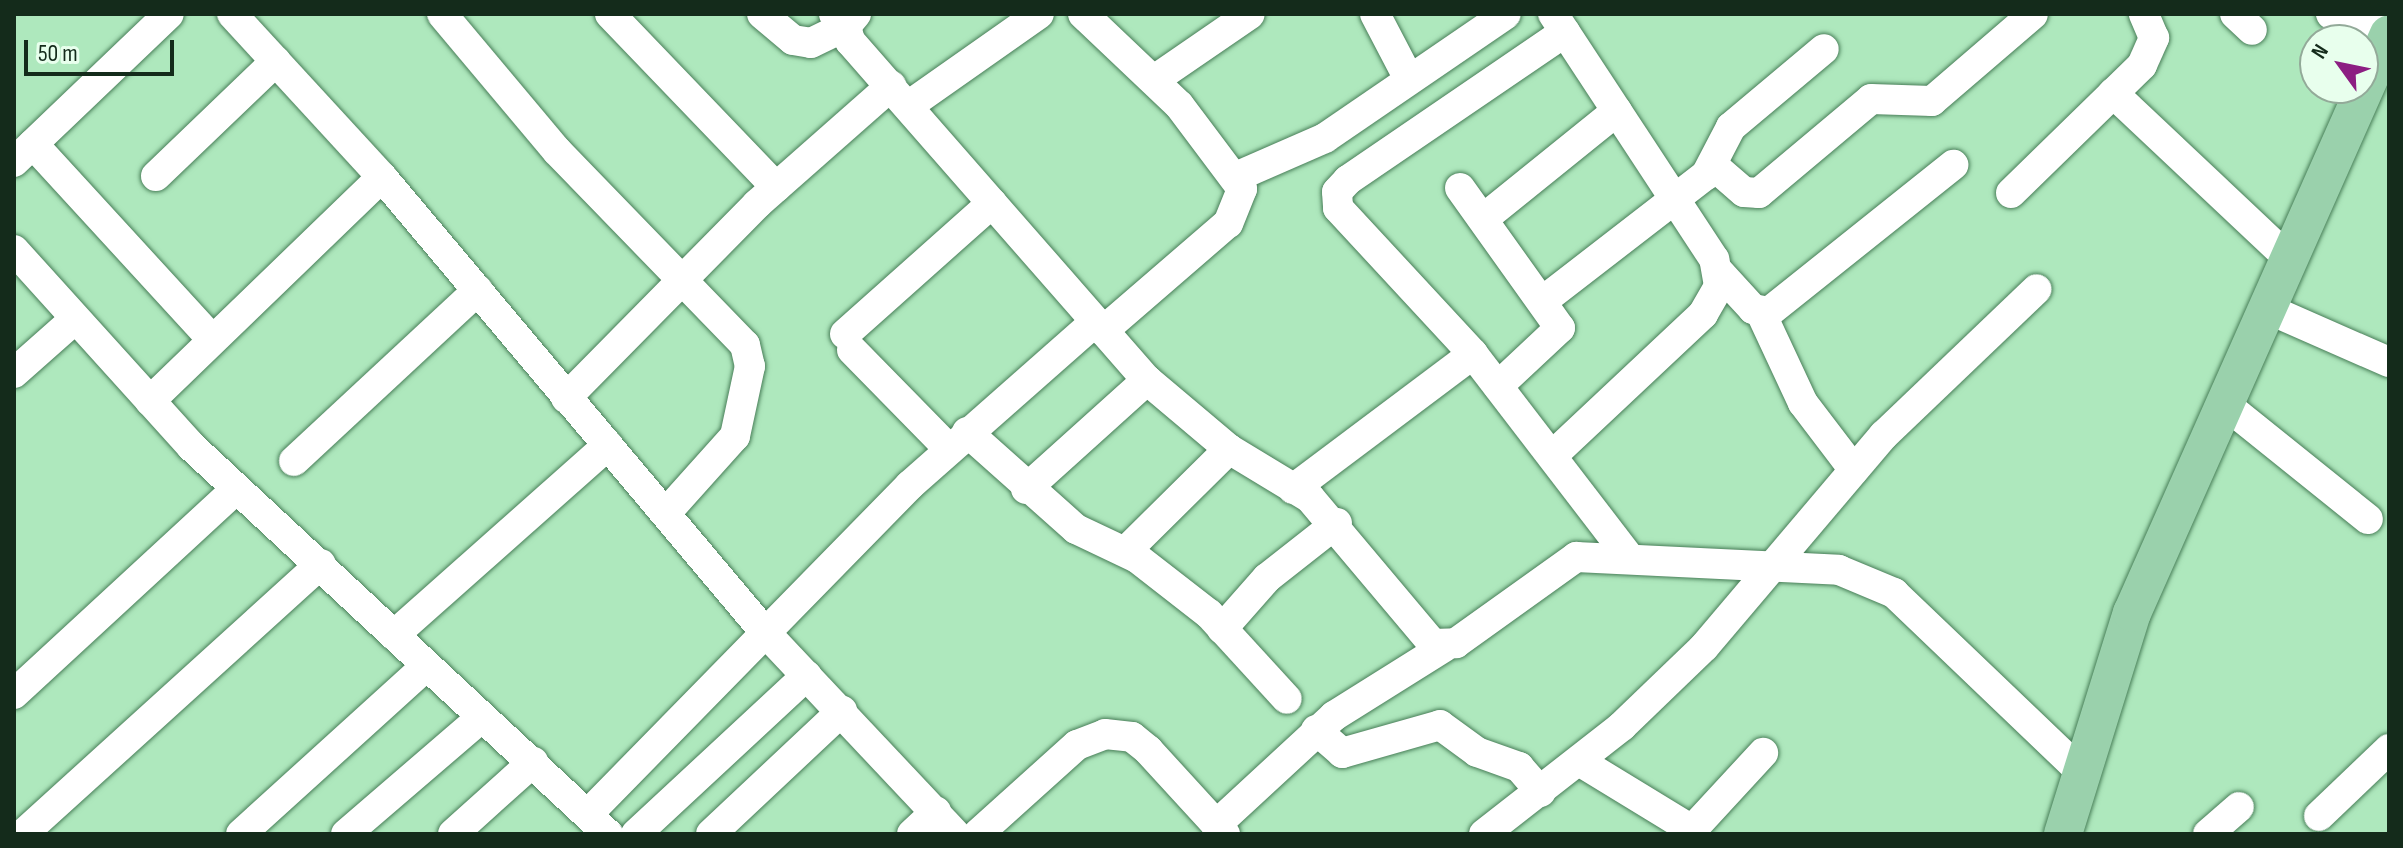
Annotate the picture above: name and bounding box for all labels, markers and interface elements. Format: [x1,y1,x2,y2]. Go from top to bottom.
scale bar [28,24,178,74]
north arrow [2299,24,2379,104]
text: 50 m [38,39,78,68]
text: N [2306,39,2335,64]

